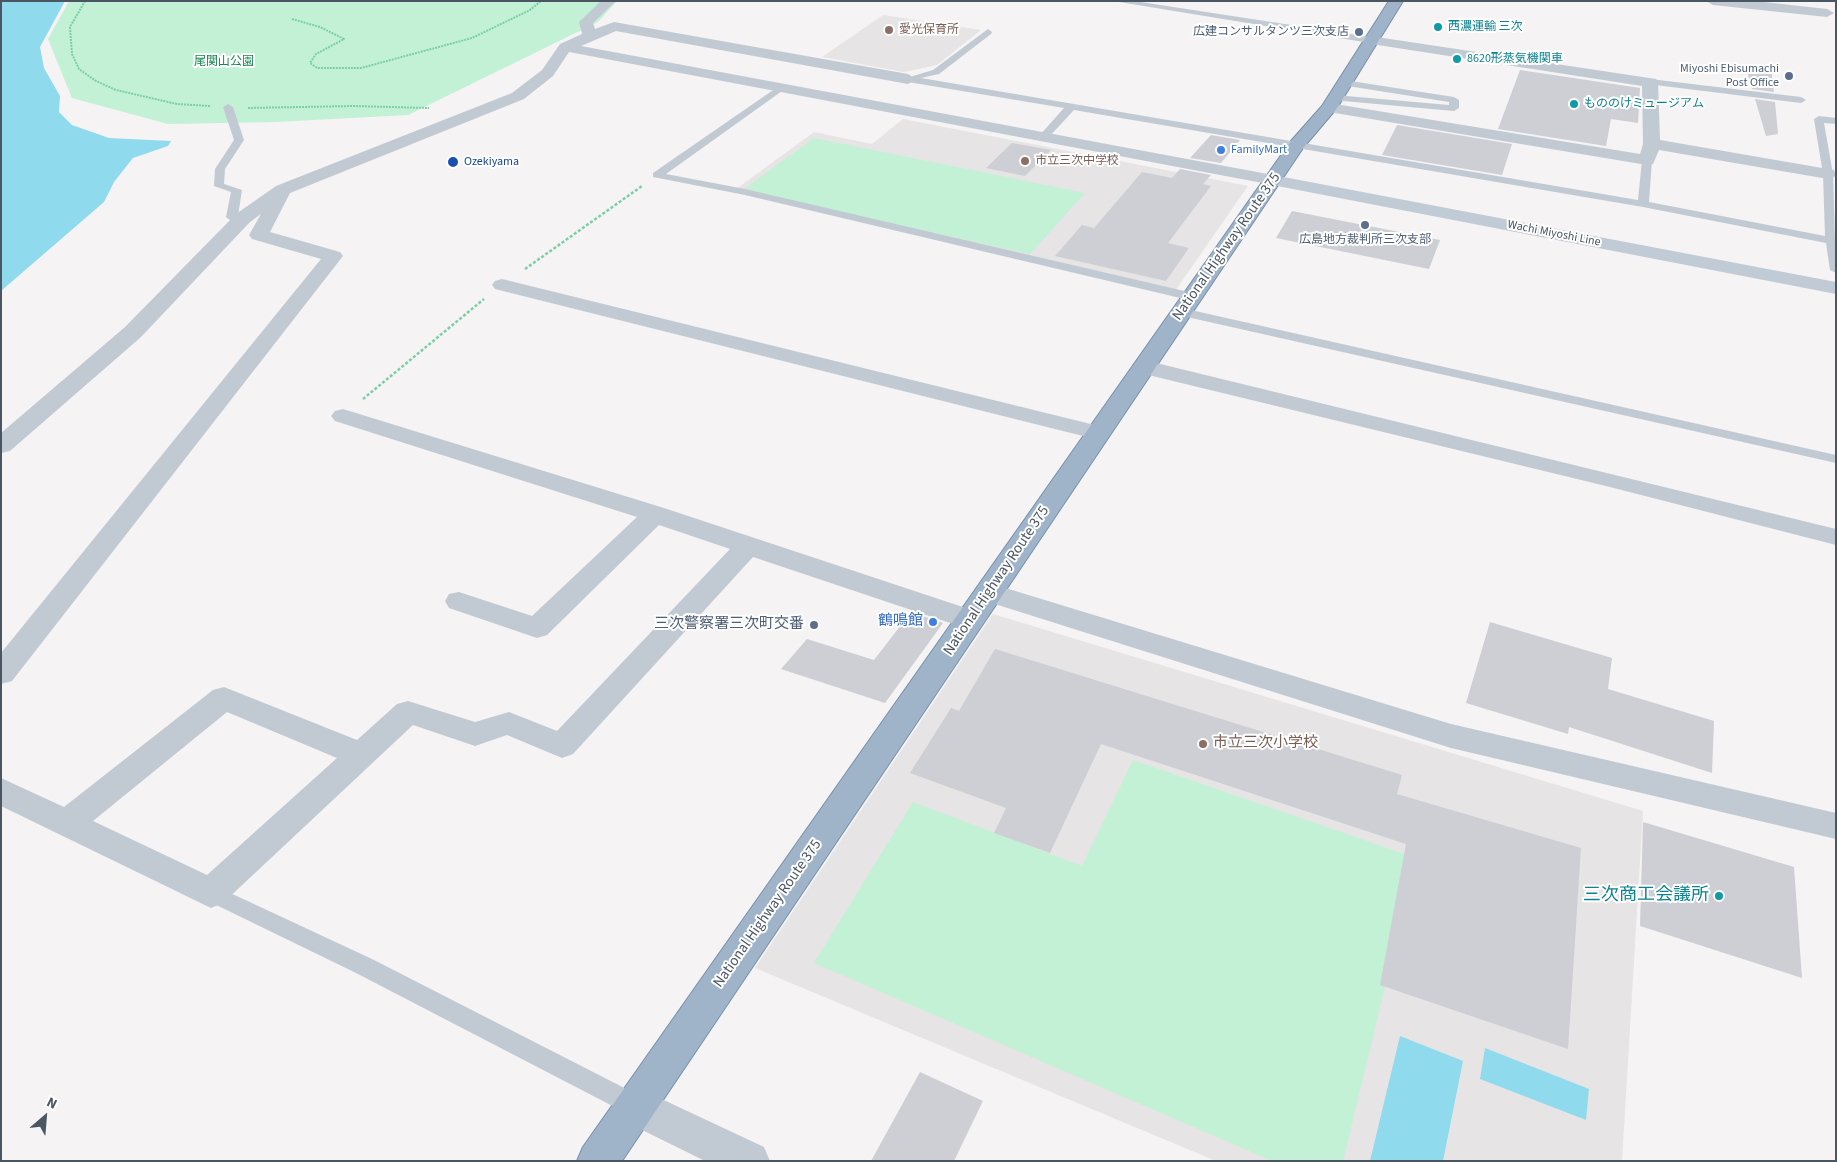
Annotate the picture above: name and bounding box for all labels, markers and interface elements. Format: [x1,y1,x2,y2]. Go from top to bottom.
place label: 西濃運輸 三次 [1448,20,1522,34]
marker: 西濃運輸 三次 [1432,21,1444,33]
place label: 愛光保育所 [899,23,959,37]
marker: 愛光保育所 [883,24,895,36]
place label: 広建コンサルタンツ三次支店 [1193,25,1349,39]
marker: 広建コンサルタンツ三次支店 [1353,26,1365,38]
place label: 8620形蒸気機関車 [1467,52,1563,66]
marker: 8620形蒸気機関車 [1451,53,1463,65]
park label: 尾関山公園 [194,55,254,69]
place label: Miyoshi Ebisumachi Post Office [1680,62,1779,90]
marker: Miyoshi Ebisumachi Post Office [1783,70,1795,82]
place label: もののけミュージアム [1584,97,1704,111]
marker: もののけミュージアム [1568,98,1580,110]
place label: FamilyMart [1231,143,1287,157]
marker: FamilyMart [1215,144,1227,156]
place label: 市立三次中学校 [1035,154,1119,168]
marker: Ozekiyama [446,155,460,169]
place label: Ozekiyama [464,155,519,169]
marker: 市立三次中学校 [1019,155,1031,167]
street label: National Highway Route 375 [1169,170,1285,324]
street label: Wachi Miyoshi Line [1506,218,1602,250]
marker: 広島地方裁判所三次支部 [1359,219,1371,231]
place label: 広島地方裁判所三次支部 [1299,233,1431,247]
street label: National Highway Route 375 [940,503,1054,659]
place label: 鶴鳴館 [878,613,923,631]
place label: 三次警察署三次町交番 [654,616,804,634]
marker: 鶴鳴館 [927,616,939,628]
marker: 三次警察署三次町交番 [808,619,820,631]
place label: 市立三次小学校 [1213,735,1318,753]
marker: 市立三次小学校 [1197,738,1209,750]
street label: National Highway Route 375 [710,837,826,991]
place label: 三次商工会議所 [1583,885,1709,907]
marker: 三次商工会議所 [1713,890,1725,902]
north arrow [20,1092,70,1142]
text: N [43,1093,60,1115]

